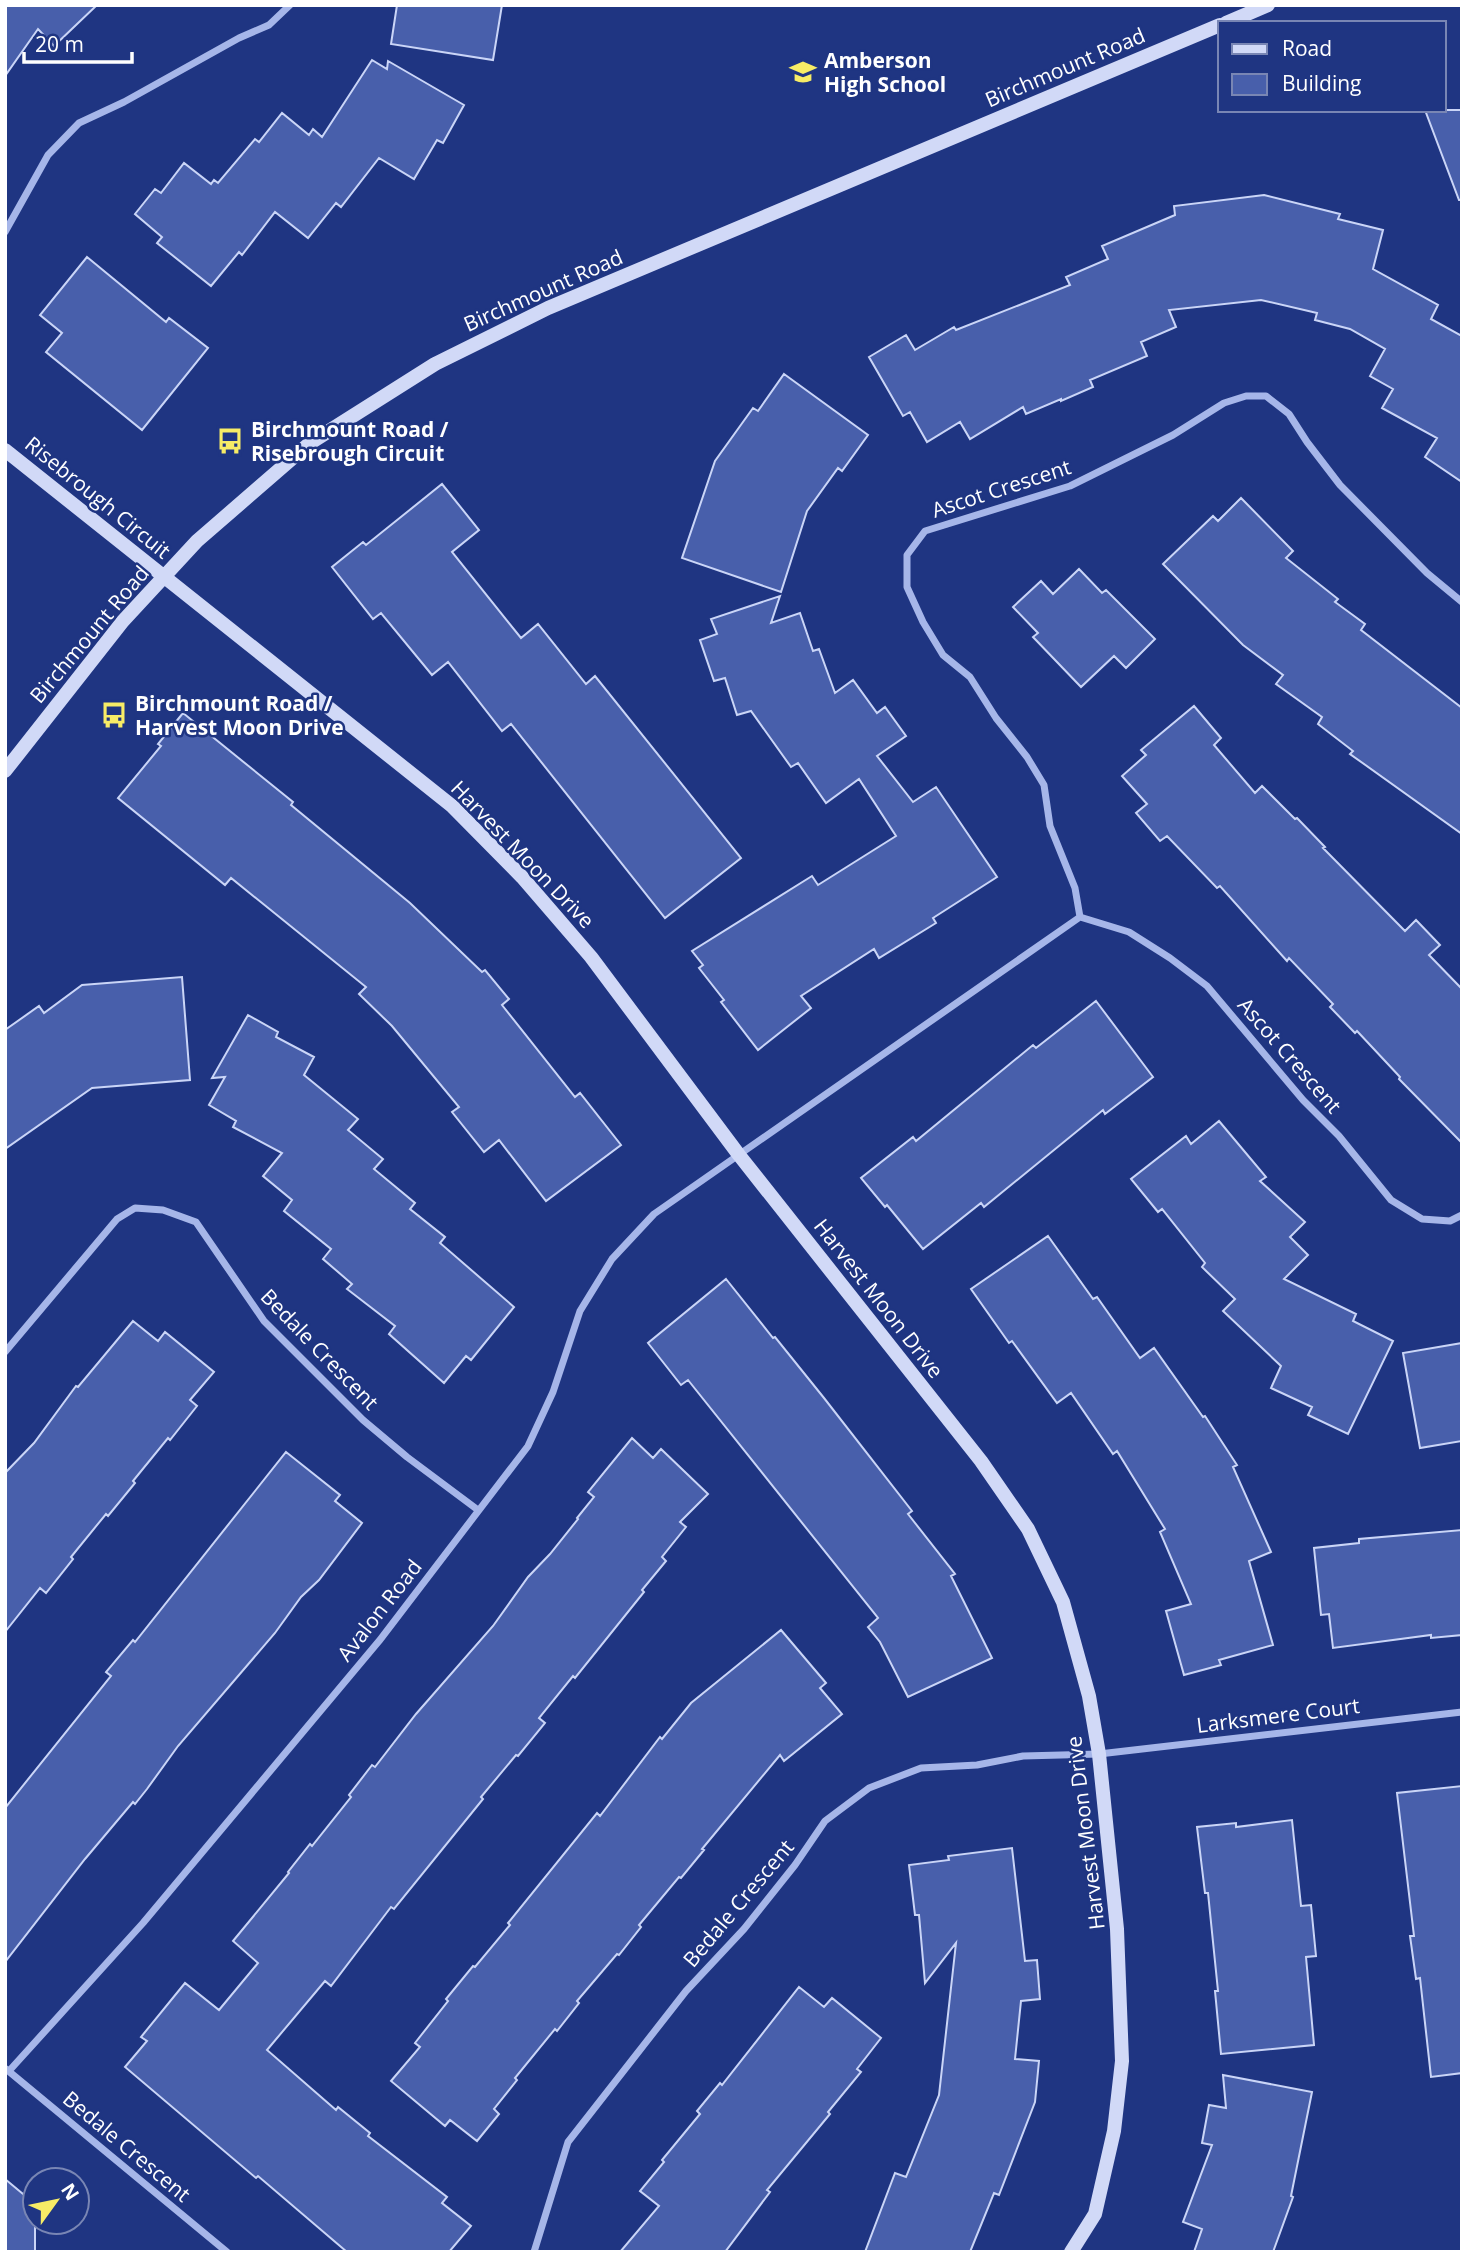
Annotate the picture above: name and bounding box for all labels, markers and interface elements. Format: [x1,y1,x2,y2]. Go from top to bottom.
scale bar [24,21,133,65]
street label: Birchmount Road [981,21,1149,113]
legend [1218,21,1446,112]
text: 20 m [35,30,84,58]
text: Road [1282,34,1332,62]
place label: Amberson High School [824,46,946,98]
school or university icon: Amberson High School [788,57,818,87]
text: Building [1282,69,1361,97]
street label: Birchmount Road [459,242,627,338]
place label: Birchmount Road / Risebrough Circuit [251,415,449,467]
bus stop icon: Birchmount Road / Risebrough Circuit [215,426,245,456]
street label: Risebrough Circuit [19,430,177,564]
street label: Ascot Crescent [928,452,1074,524]
street label: Birchmount Road [23,559,155,709]
place label: Birchmount Road / Harvest Moon Drive [135,689,344,741]
bus stop icon: Birchmount Road / Harvest Moon Drive [99,700,129,730]
street label: Harvest Moon Drive [445,774,601,934]
street label: Ascot Crescent [1232,991,1348,1119]
street label: Harvest Moon Drive [808,1213,950,1383]
street label: Bedale Crescent [255,1282,385,1416]
street label: Avalon Road [330,1553,428,1667]
street label: Larksmere Court [1195,1691,1361,1739]
street label: Harvest Moon Drive [1059,1735,1111,1931]
street label: Bedale Crescent [676,1833,800,1973]
street label: Bedale Crescent [57,2084,197,2208]
north arrow [21,2166,91,2236]
text: N [55,2178,85,2205]

